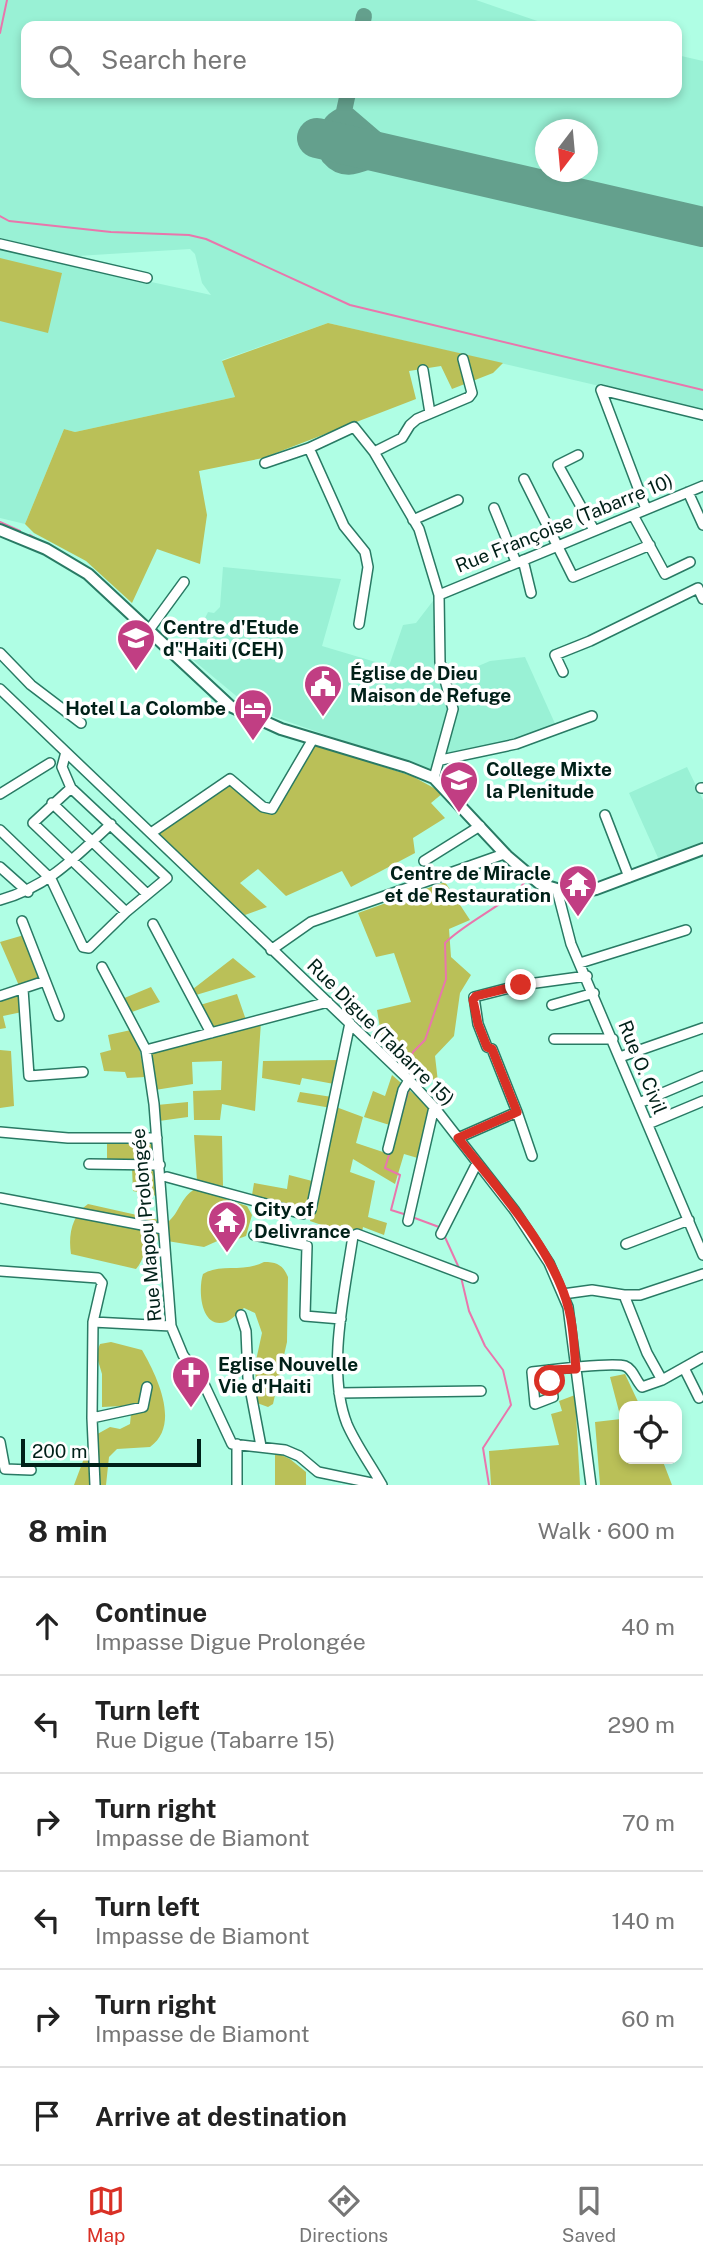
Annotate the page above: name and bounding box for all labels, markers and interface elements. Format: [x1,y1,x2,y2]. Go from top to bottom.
search box [21,21,682,98]
icon: search [45,41,83,79]
text: Search here [101,44,247,75]
north arrow [535,119,598,182]
street label: Rue Françoise (Tabarre 10) [452,469,676,577]
place label: Centre d'Etude d"Haiti (CEH) [163,616,299,660]
school or university icon: Centre d'Etude d"Haiti (CEH) [115,617,157,672]
place label: Église de Dieu Maison de Refuge [350,662,511,706]
public building icon: Église de Dieu Maison de Refuge [302,663,344,718]
hotel icon: Hotel La Colombe [232,687,274,742]
place label: Hotel La Colombe [65,697,226,719]
place label: College Mixte la Plenitude [486,758,612,802]
school or university icon: College Mixte la Plenitude [438,759,480,814]
place label: Centre de Miracle et de Restauration [385,862,551,906]
temple icon: Centre de Miracle et de Restauration [557,863,599,918]
street label: Rue Digue (Tabarre 15) [303,954,459,1110]
route end [505,969,536,1000]
street label: Rue O. Civil [614,1017,672,1117]
street label: Rue Mapou Prolongée [127,1127,165,1323]
place label: City of Delivrance [254,1198,351,1242]
temple icon: City of Delivrance [206,1199,248,1254]
place label: Eglise Nouvelle Vie d'Haiti [218,1353,358,1397]
church icon: Eglise Nouvelle Vie d'Haiti [170,1354,212,1409]
route start [534,1365,565,1396]
map controls [619,1401,682,1464]
button: locate [619,1401,682,1464]
scale bar [21,1436,201,1468]
text: 200 m [32,1440,88,1462]
text: 8 min [28,1513,108,1549]
text: Walk · 600 m [538,1517,675,1544]
text: Continue [95,1597,207,1628]
icon: ahead [28,1607,66,1645]
text: 40 m [621,1613,675,1640]
text: Impasse Digue Prolongée [95,1628,366,1655]
text: Turn left [95,1695,200,1726]
icon: left [28,1705,66,1743]
text: 290 m [608,1711,675,1738]
text: Rue Digue (Tabarre 15) [95,1726,335,1753]
text: Turn right [95,1793,217,1824]
icon: right [28,1803,66,1841]
text: 70 m [622,1809,675,1836]
text: Impasse de Biamont [95,1824,310,1851]
text: Turn left [95,1891,200,1922]
icon: left [28,1901,66,1939]
text: 140 m [612,1907,675,1934]
text: Impasse de Biamont [95,1922,310,1949]
text: Turn right [95,1989,217,2020]
icon: right [28,1999,66,2037]
text: 60 m [621,2005,675,2032]
text: Impasse de Biamont [95,2020,310,2047]
icon: arrive [28,2097,66,2135]
text: Arrive at destination [95,2101,347,2132]
tab: Map [87,2182,125,2246]
tab: Directions [299,2182,388,2246]
tab: Saved [562,2182,616,2246]

